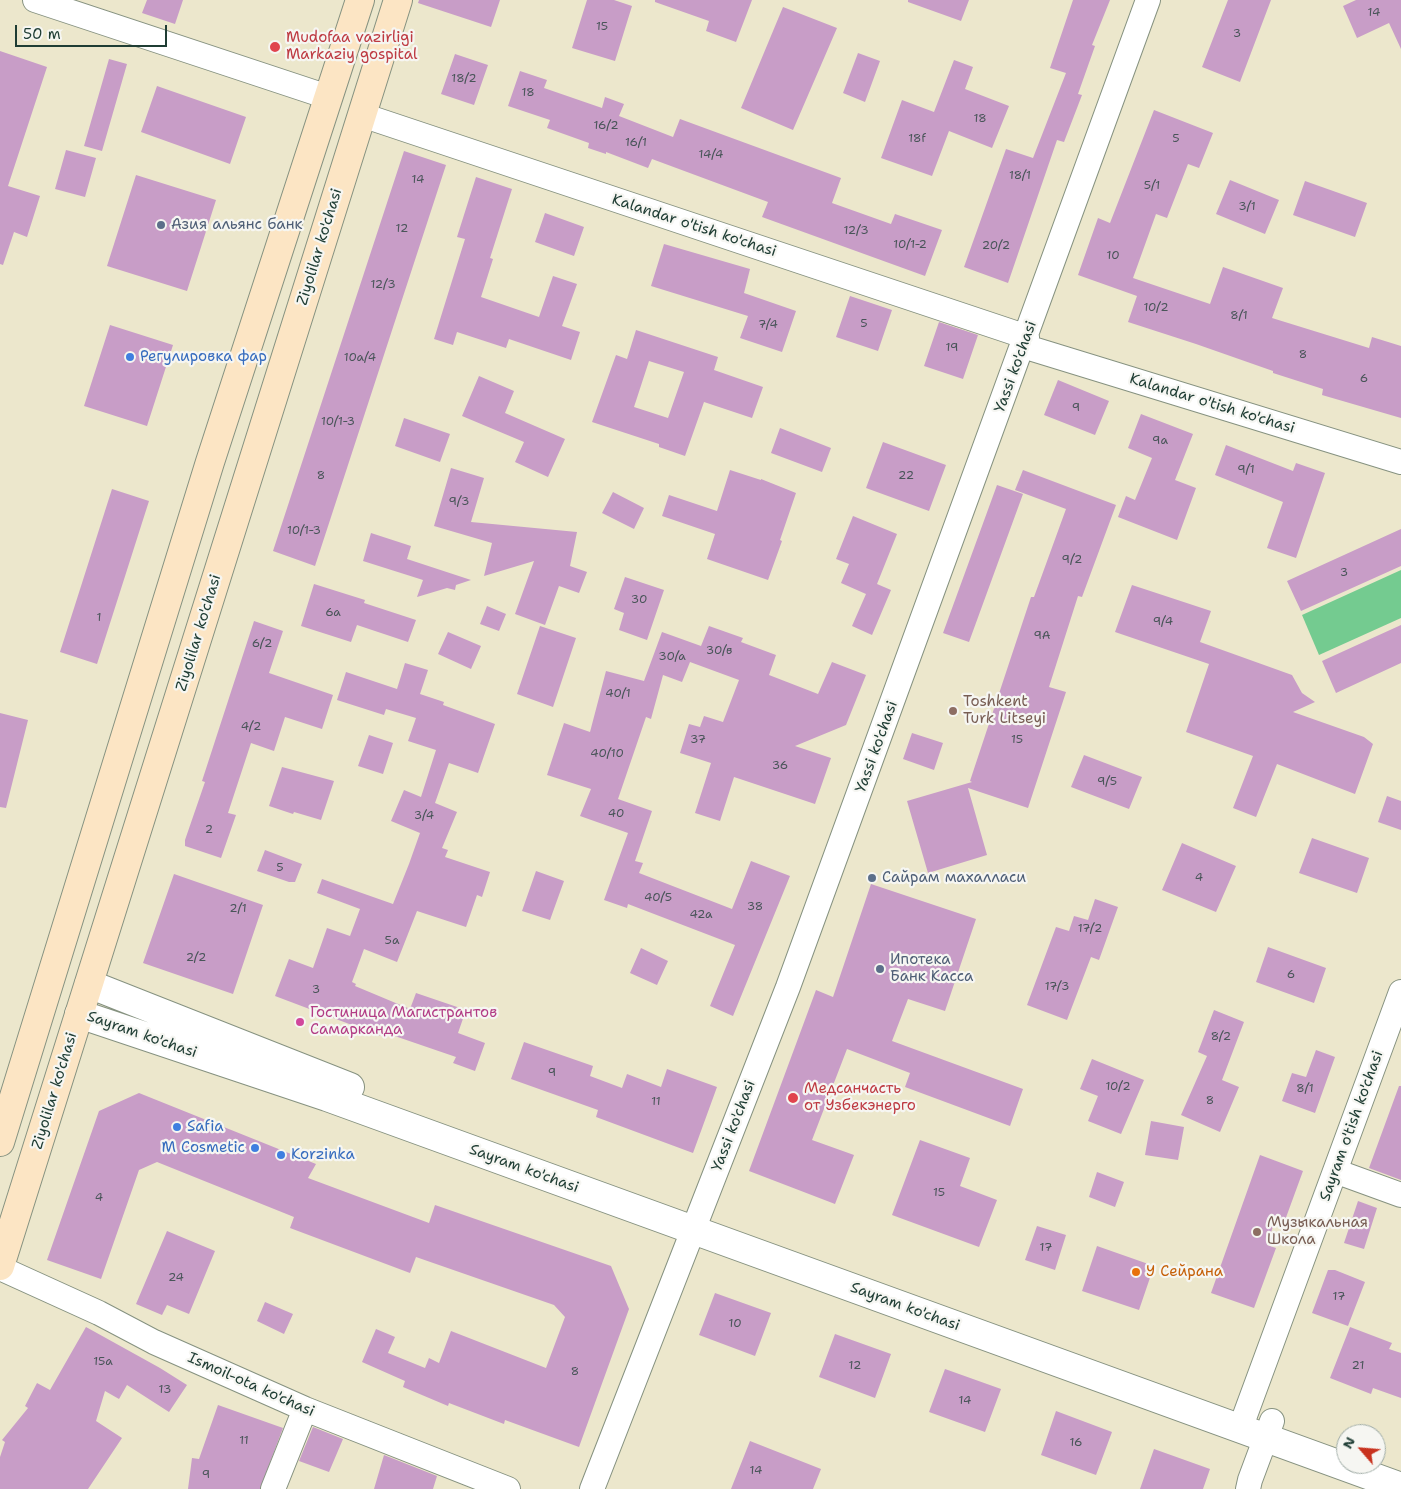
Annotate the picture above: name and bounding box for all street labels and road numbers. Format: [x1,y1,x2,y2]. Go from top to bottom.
street label: Ziyolilar ko'chasi [294,186,346,308]
street label: Kalandar o'tish ko'chasi [609,191,779,261]
street label: Yassi ko'chasi [991,319,1041,415]
street label: Kalandar o'tish ko'chasi [1127,370,1297,438]
street label: Ziyolilar ko'chasi [173,572,225,694]
street label: Yassi ko'chasi [852,699,902,795]
street label: Sayram ko'chasi [85,1008,199,1062]
street label: Ziyolilar ko'chasi [29,1030,81,1152]
street label: Sayram o'tish ko'chasi [1316,1048,1388,1204]
street label: Yassi ko'chasi [708,1078,760,1174]
street label: Sayram ko'chasi [467,1141,581,1197]
street label: Sayram ko'chasi [848,1279,962,1335]
street label: Ismoil-ota ko'chasi [185,1349,317,1421]

